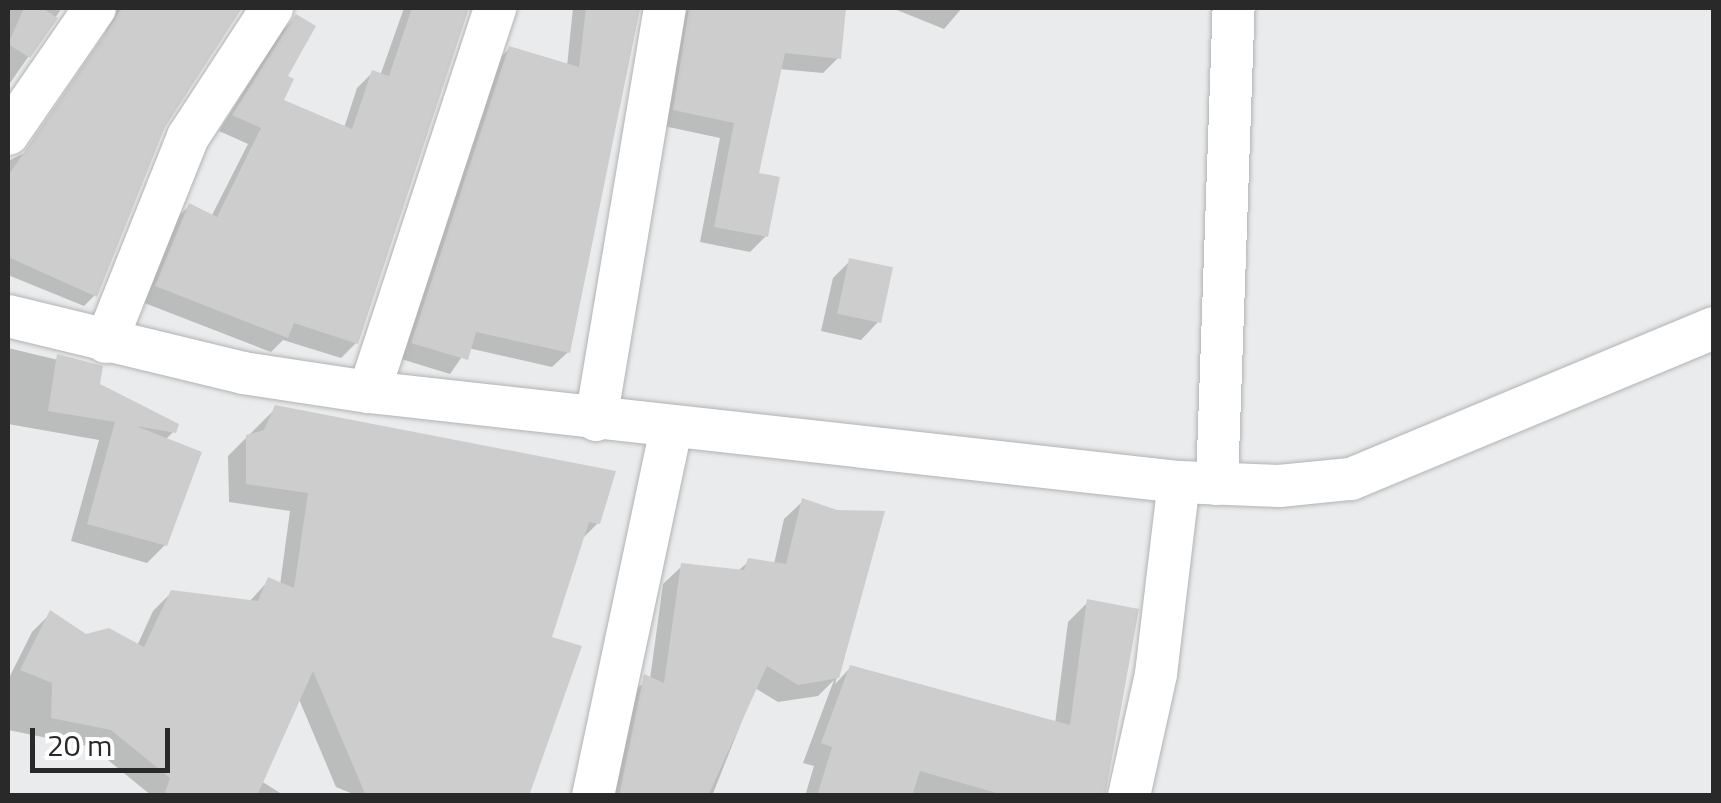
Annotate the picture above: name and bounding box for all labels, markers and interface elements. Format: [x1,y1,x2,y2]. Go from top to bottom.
scale bar [35,708,175,770]
text: 20 m [47,722,112,768]

